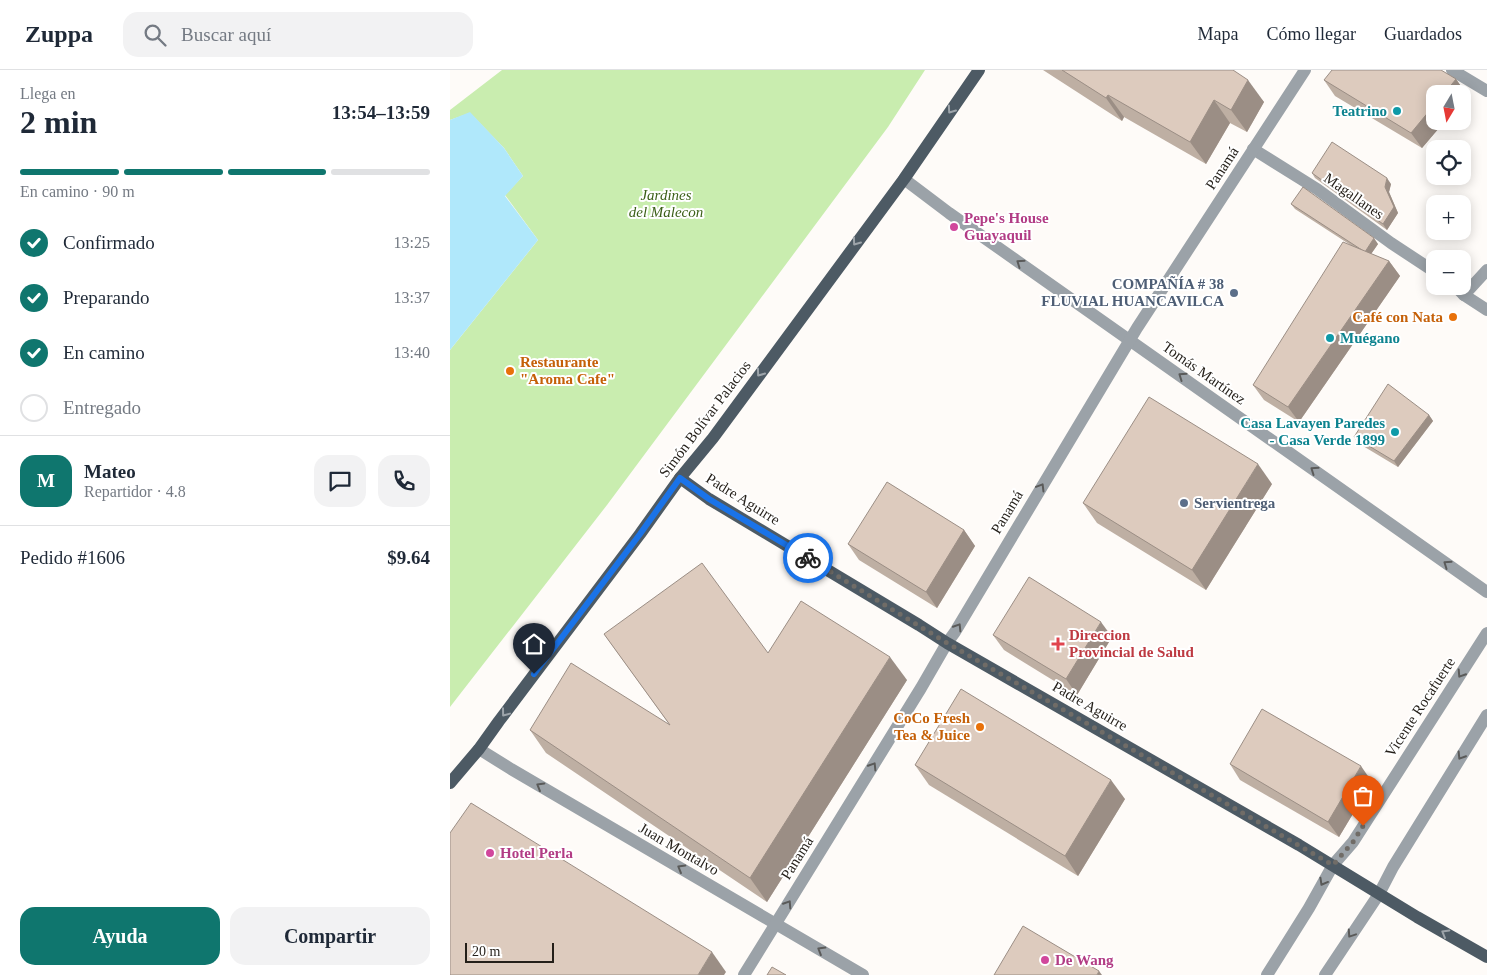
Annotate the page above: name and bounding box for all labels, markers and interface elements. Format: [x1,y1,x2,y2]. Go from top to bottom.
search box [123,12,473,57]
text: Zuppa [25,21,93,47]
icon: search [141,21,169,49]
text: Buscar aquí [181,24,271,45]
text: Mapa [1198,24,1239,44]
text: Cómo llegar [1267,24,1356,44]
text: Guardados [1384,24,1462,44]
text: Llega en [20,85,76,102]
north arrow [1426,85,1471,130]
map controls [1426,85,1471,295]
text: 13:54–13:59 [332,102,430,123]
place label: Teatrino [1333,103,1387,119]
text: 2 min [20,104,97,140]
one-way arrow [948,104,957,114]
marker: Teatrino [1391,105,1403,117]
button: locate [1426,140,1471,185]
street label: Panamá [1202,143,1242,192]
street label: Magallanes [1321,170,1387,222]
text: En camino · 90 m [20,183,135,200]
park label: Jardines del Malecon [629,187,703,220]
button: + [1426,195,1471,240]
place label: Pepe's House Guayaquil [964,210,1049,243]
marker: Pepe's House Guayaquil [948,221,960,233]
icon: check [20,229,48,257]
text: Confirmado [63,232,155,253]
text: 13:25 [394,234,430,251]
one-way arrow [854,236,862,245]
button: − [1426,250,1471,295]
one-way arrow [1016,260,1026,269]
place label: COMPAÑÍA # 38 FLUVIAL HUANCAVILCA [1041,275,1224,309]
icon: check [20,284,48,312]
text: Preparando [63,287,150,308]
marker: COMPAÑÍA # 38 FLUVIAL HUANCAVILCA [1228,287,1240,299]
text: 13:37 [394,289,430,306]
place label: Café con Nata [1352,309,1443,325]
marker: Café con Nata [1447,311,1459,323]
place label: Muégano [1340,330,1400,346]
marker: Muégano [1324,332,1336,344]
street label: Tomás Martínez [1159,338,1249,408]
icon: check [20,339,48,367]
text: En camino [63,342,145,363]
text: 13:40 [394,344,430,361]
place label: Restaurante "Aroma Cafe" [520,354,615,387]
street label: Simón Bolívar Palacios [656,357,754,480]
marker: Restaurante "Aroma Cafe" [504,365,516,377]
one-way arrow [757,367,766,377]
one-way arrow [1178,373,1187,382]
text: Entregado [63,397,141,418]
place label: Casa Lavayen Paredes - Casa Verde 1899 [1240,415,1385,448]
marker: Casa Lavayen Paredes - Casa Verde 1899 [1389,426,1401,438]
button: chat [314,455,366,507]
button: phone [378,455,430,507]
text: Mateo [84,461,136,482]
one-way arrow [1311,467,1320,476]
text: M [37,470,55,491]
street label: Padre Aguirre [703,470,783,528]
text: Repartidor · 4.8 [84,483,186,500]
one-way arrow [1035,484,1045,493]
street label: Panamá [988,487,1026,536]
place label: Servientrega [1194,495,1276,511]
marker: Servientrega [1178,497,1190,509]
courier [783,533,833,583]
icon: bike [794,544,822,572]
text: Pedido #1606 [20,547,125,568]
text: $9.64 [387,547,430,568]
one-way arrow [1443,561,1453,570]
pin [513,623,555,674]
one-way arrow [951,623,961,632]
place label: Direccion Provincial de Salud [1069,627,1194,660]
icon: home [520,630,548,658]
marker: Direccion Provincial de Salud [1051,637,1065,651]
street label: Vicente Rocafuerte [1382,654,1458,760]
one-way arrow [1457,668,1467,677]
street label: Padre Aguirre [1050,678,1131,734]
one-way arrow [502,707,511,717]
place label: CoCo Fresh Tea & Juice [893,710,971,743]
marker: CoCo Fresh Tea & Juice [974,721,986,733]
one-way arrow [1458,751,1468,760]
one-way arrow [867,762,877,771]
pin [1342,775,1384,826]
icon: bag [1349,782,1377,810]
one-way arrow [537,783,546,793]
street label: Juan Montalvo [636,820,722,878]
street label: Panamá [778,833,817,882]
place label: Hotel Perla [500,845,573,861]
marker: Hotel Perla [484,847,496,859]
one-way arrow [677,865,686,875]
one-way arrow [1320,877,1330,886]
one-way arrow [782,900,792,909]
button: Ayuda [20,907,220,965]
button: Compartir [230,907,430,965]
one-way arrow [1348,928,1357,938]
one-way arrow [1441,929,1450,939]
scale bar [465,940,554,963]
text: 20 m [472,944,500,959]
one-way arrow [817,947,826,957]
place label: De Wang [1055,952,1114,968]
marker: De Wang [1039,954,1051,966]

